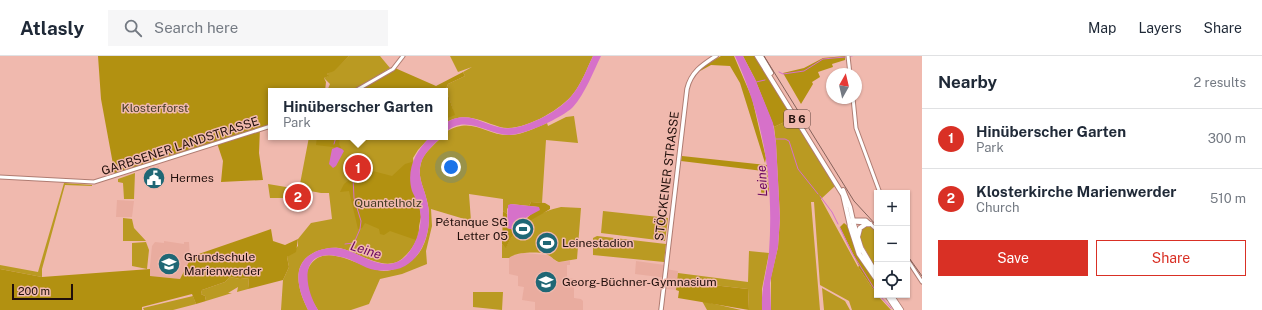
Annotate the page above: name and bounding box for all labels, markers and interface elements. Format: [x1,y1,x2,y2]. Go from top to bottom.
search box [108,10,388,46]
text: Atlasly [20,17,84,39]
icon: search [122,17,144,39]
text: Search here [154,19,238,36]
text: Map [1088,20,1116,36]
text: Layers [1138,20,1182,36]
text: Share [1204,20,1242,36]
north arrow [826,68,862,104]
text: Nearby [938,72,997,92]
text: 2 results [1194,75,1246,90]
popup [268,88,448,140]
text: Hinüberscher Garten [283,98,433,115]
park label: Klosterforst [121,101,189,115]
street label: STÖCKENER STRASSE [652,110,682,242]
road number: B 6 [784,110,810,128]
street label: GARBSENER LANDSTRASSE [100,114,260,178]
text: Park [283,115,311,130]
text: Hinüberscher Garten [976,123,1126,140]
text: 1 [948,131,954,146]
text: 300 m [1208,131,1246,146]
text: Park [976,140,1004,155]
pin: 1 [345,153,371,183]
your location [441,157,461,177]
public building icon: Hermes [141,165,167,191]
water label: Leine [754,165,770,197]
place label: Hermes [170,171,214,185]
pin: 2 [285,182,311,212]
text: Klosterkirche Marienwerder [976,183,1177,200]
map controls [874,190,910,298]
button: + [874,190,910,226]
text: 2 [947,191,955,206]
text: 510 m [1210,191,1246,206]
park label: Quantelholz [354,196,422,210]
text: Church [976,200,1020,215]
place label: Pétanque SG Letter 05 [435,215,508,243]
sports icon: Pétanque SG Letter 05 [510,216,536,242]
button: − [874,226,910,262]
sports icon: Leinestadion [534,230,560,256]
place label: Leinestadion [562,236,633,250]
water label: Leine [349,238,383,262]
button: Save [938,240,1088,276]
button: Share [1096,240,1246,276]
place label: Grundschule Marienwerder [184,250,262,278]
school or university icon: Grundschule Marienwerder [156,251,182,277]
button: locate [874,262,910,298]
school or university icon: Georg-Büchner-Gymnasium [533,269,559,295]
place label: Georg-Büchner-Gymnasium [562,275,717,289]
scale bar [12,282,73,301]
text: 200 m [18,285,50,297]

